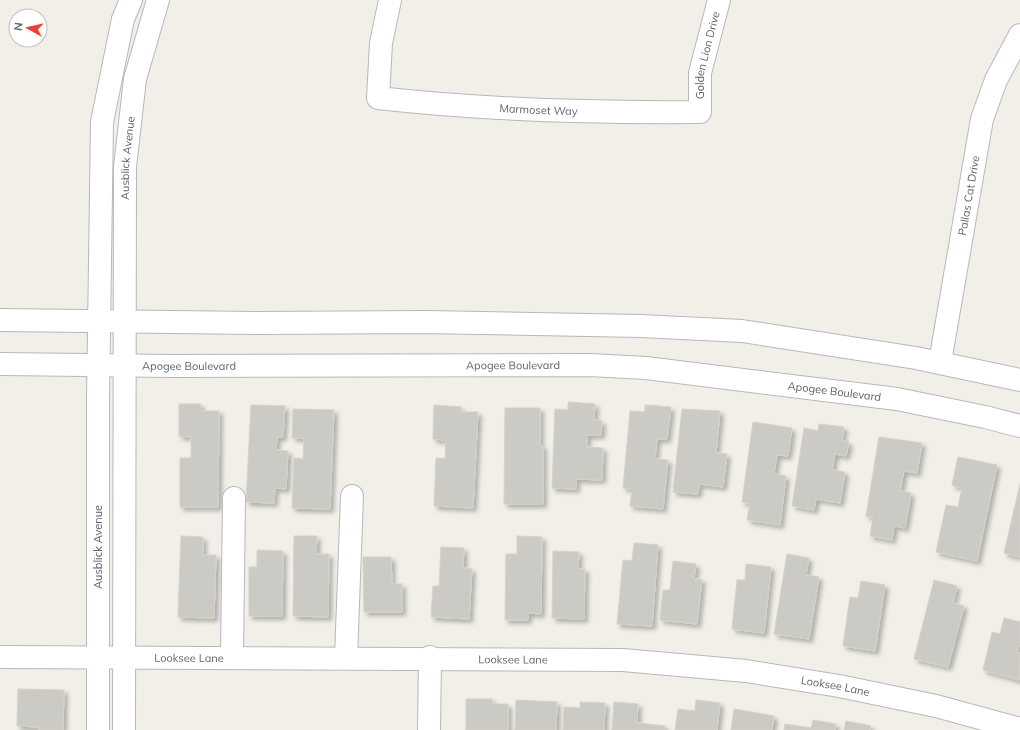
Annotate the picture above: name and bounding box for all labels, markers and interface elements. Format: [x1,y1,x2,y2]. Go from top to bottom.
north arrow [8,8,48,48]
street label: Golden Lion Drive [693,10,723,99]
text: N [11,22,26,32]
street label: Marmoset Way [499,101,578,118]
street label: Ausblick Avenue [118,115,138,200]
street label: Pallas Cat Drive [955,154,983,237]
street label: Apogee Boulevard [466,358,560,372]
street label: Apogee Boulevard [142,359,236,373]
street label: Apogee Boulevard [787,379,882,404]
street label: Ausblick Avenue [91,505,105,589]
street label: Looksee Lane [154,651,224,665]
street label: Looksee Lane [478,652,548,667]
street label: Looksee Lane [800,673,871,699]

